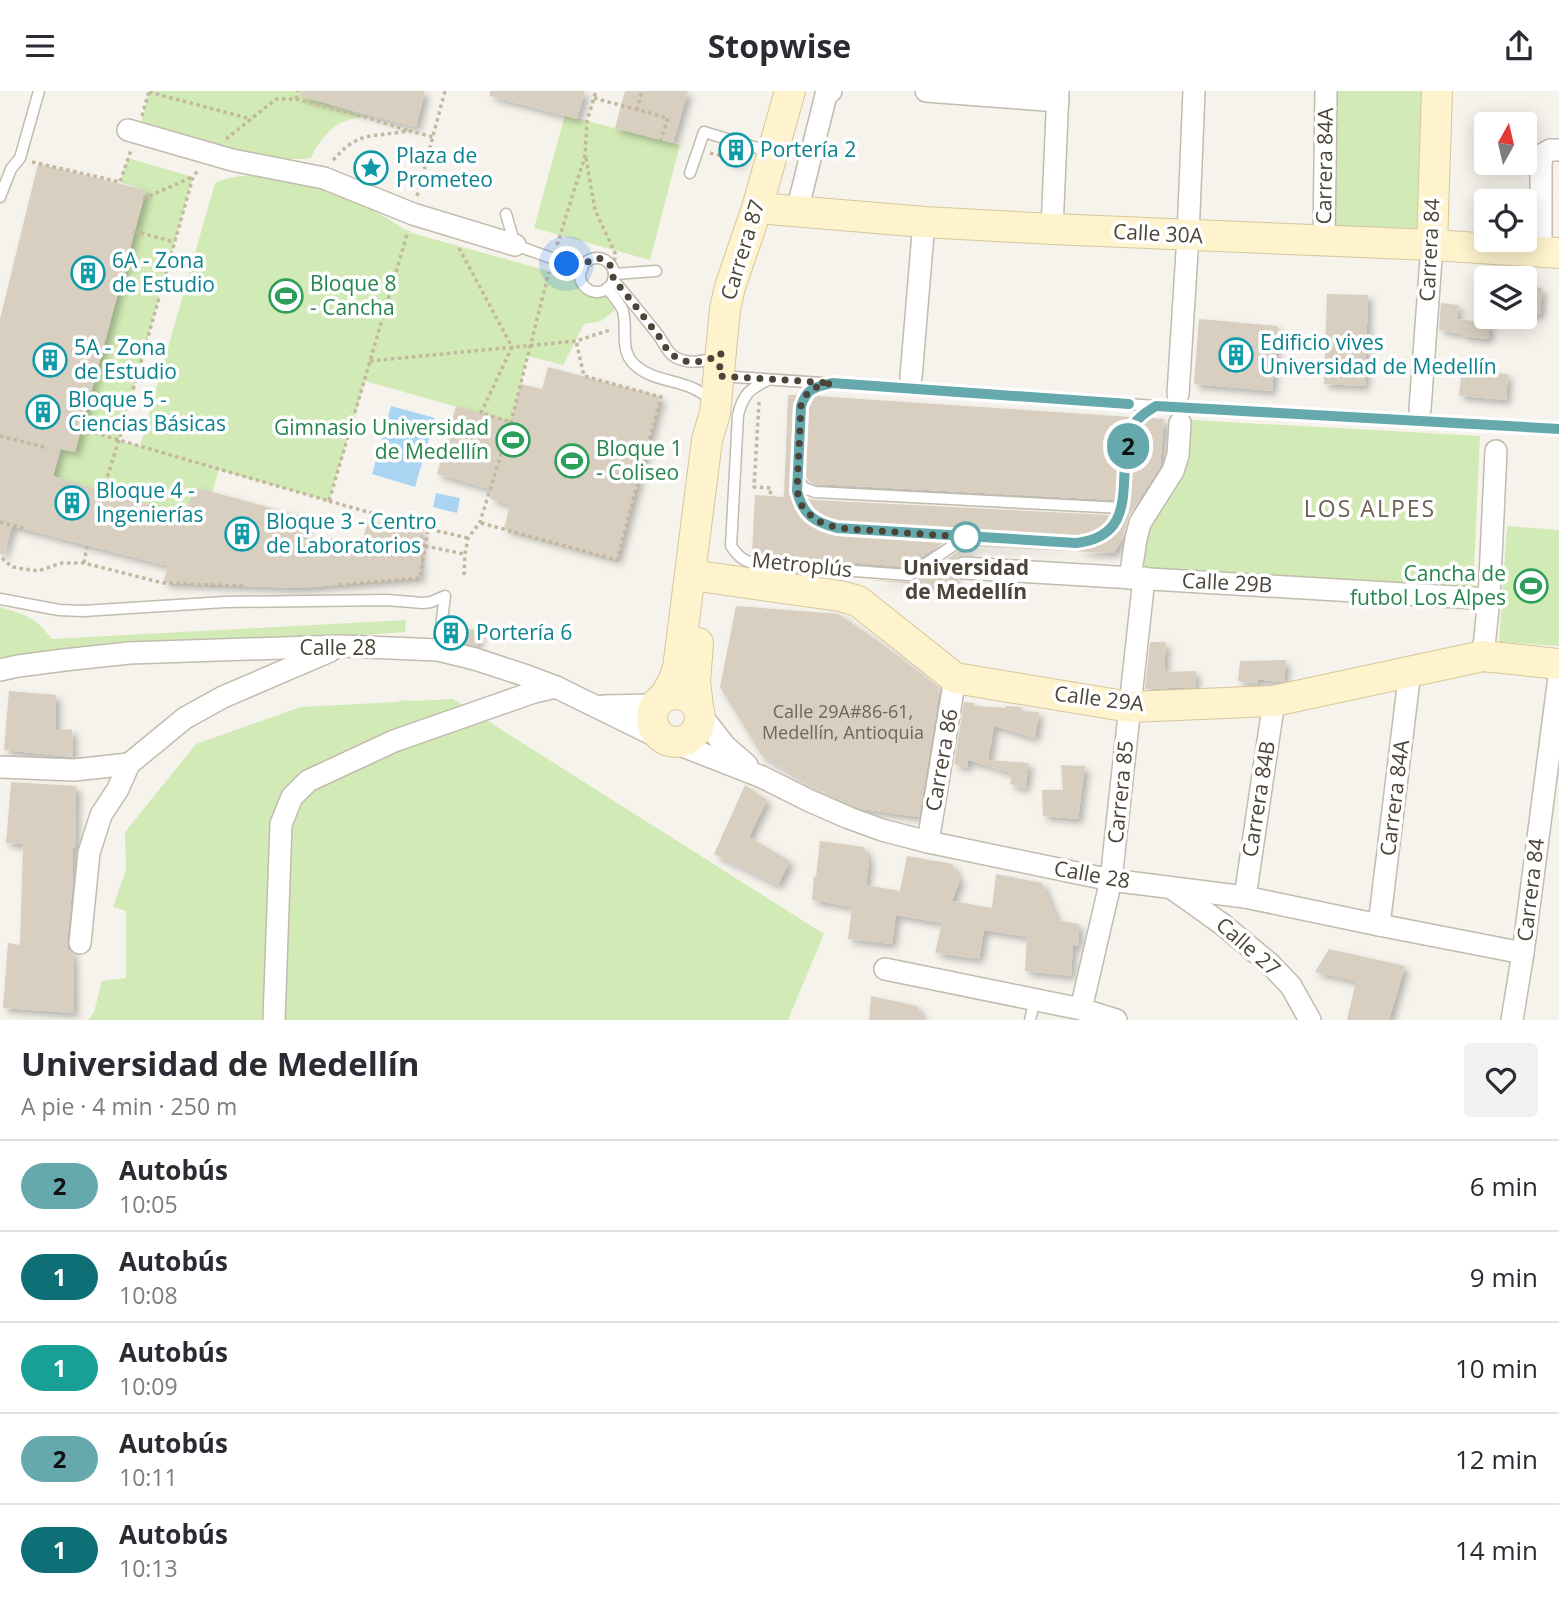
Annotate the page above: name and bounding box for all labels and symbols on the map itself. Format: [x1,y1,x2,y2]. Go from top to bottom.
street label: Carrera 84A [1309,107,1339,225]
north arrow [1474,112,1536,175]
building icon: Portería 2 [717,131,755,169]
place label: Portería 2 [760,135,856,163]
place label: Plaza de Prometeo [396,141,493,193]
place icon: Plaza de Prometeo [352,149,390,187]
street label: Carrera 87 [714,196,771,303]
street label: Carrera 84 [1412,197,1446,302]
street label: Calle 30A [1112,217,1204,249]
place label: 6A - Zona de Estudio [112,246,215,298]
your location [549,246,584,281]
building icon: 6A - Zona de Estudio [69,254,107,292]
place label: Bloque 8 - Cancha [310,269,396,321]
sports icon: Bloque 8 - Cancha [267,277,305,315]
place label: Edificio vives Universidad de Medellín [1260,328,1497,380]
place label: 5A - Zona de Estudio [74,333,177,385]
building icon: Edificio vives Universidad de Medellín [1217,336,1255,374]
building icon: 5A - Zona de Estudio [31,341,69,379]
place label: Bloque 5 - Ciencias Básicas [68,385,226,437]
building icon: Bloque 5 - Ciencias Básicas [24,393,62,431]
place label: Gimnasio Universidad de Medellín [274,413,489,465]
sports icon: Gimnasio Universidad de Medellín [494,421,532,459]
line badge: 2 [1105,423,1151,469]
place label: Bloque 1 - Coliseo [596,434,682,486]
sports icon: Bloque 1 - Coliseo [553,442,591,480]
place label: Bloque 4 - Ingenierías [96,476,203,528]
building icon: Bloque 4 - Ingenierías [53,484,91,522]
district label: LOS ALPES [1304,492,1436,524]
place label: Bloque 3 - Centro de Laboratorios [266,507,437,559]
building icon: Bloque 3 - Centro de Laboratorios [223,515,261,553]
marker: Universidad de Medellín [951,522,981,552]
street label: Metroplús [751,545,854,583]
place label: Universidad de Medellín [903,553,1029,605]
place label: Cancha de futbol Los Alpes [1350,559,1506,611]
street label: Calle 29B [1181,566,1273,598]
sports icon: Cancha de futbol Los Alpes [1512,567,1550,605]
building icon: Portería 6 [432,614,470,652]
place label: Portería 6 [476,618,572,646]
street label: Calle 28 [300,633,376,661]
street label: Calle 29A [1053,679,1146,717]
house number: Calle 29A#86-61, Medellín, Antioquia [762,699,924,744]
street label: Carrera 86 [918,706,964,813]
street label: Carrera 84A [1373,737,1415,858]
street label: Carrera 85 [1101,739,1139,845]
street label: Carrera 84B [1235,739,1281,859]
street label: Carrera 84 [1510,837,1550,943]
street label: Calle 28 [1052,854,1132,894]
street label: Calle 27 [1211,910,1287,982]

